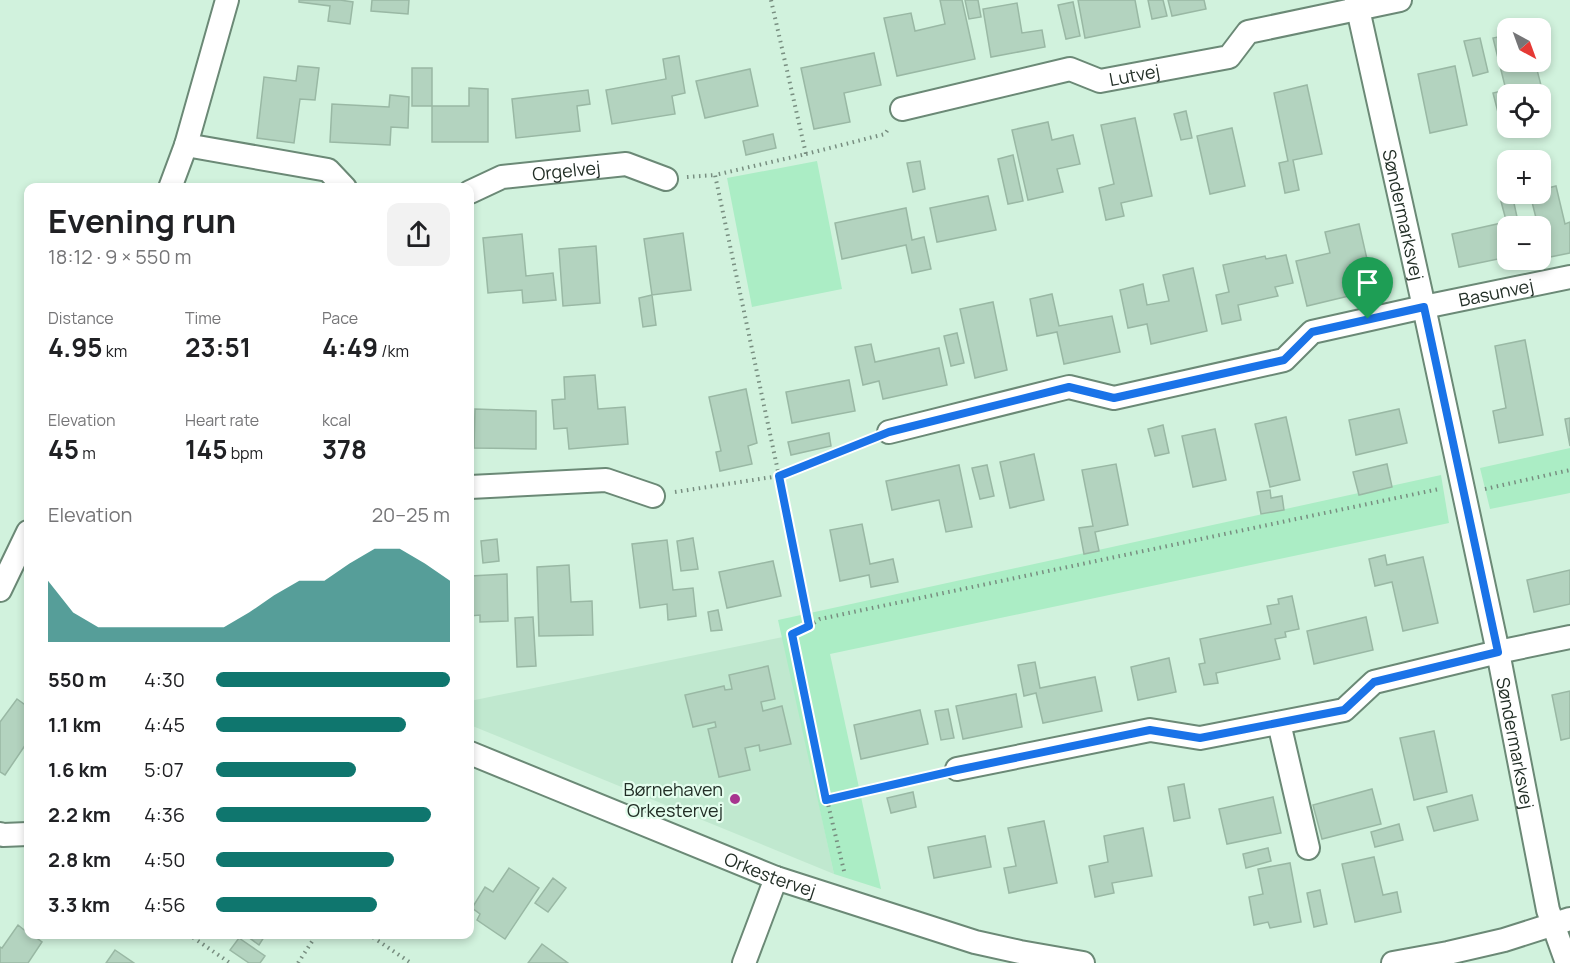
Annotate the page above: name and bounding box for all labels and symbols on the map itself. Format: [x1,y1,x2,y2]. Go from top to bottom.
north arrow [1497,18,1551,72]
street label: Lutvej [1107,58,1162,91]
street label: Søndermarksvej [1377,147,1430,283]
street label: Orgelvej [531,155,602,186]
pin [1342,257,1393,319]
street label: Basunvej [1457,273,1536,312]
street label: Søndermarksvej [1491,675,1540,811]
place label: Børnehaven Orkestervej [624,777,723,822]
marker: Børnehaven Orkestervej [728,792,742,806]
street label: Orkestervej [721,846,819,902]

